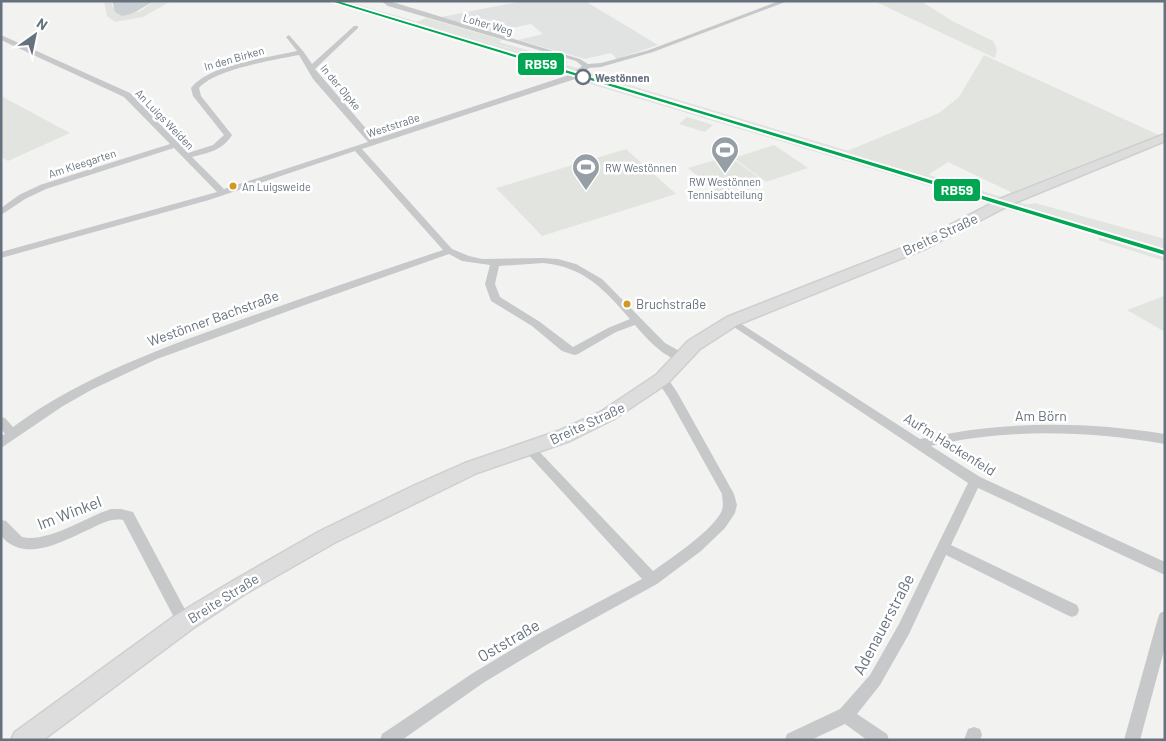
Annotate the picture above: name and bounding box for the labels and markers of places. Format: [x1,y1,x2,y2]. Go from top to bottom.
marker: Westönnen [575,69,591,85]
place label: Westönnen [595,71,650,84]
sports icon: RW Westönnen Tennisabteilung [710,135,740,174]
sports icon: RW Westönnen [571,152,601,191]
place label: RW Westönnen [605,161,677,174]
place label: RW Westönnen Tennisabteilung [687,175,763,201]
place label: An Luigsweide [242,180,311,193]
marker: An Luigsweide [228,181,238,191]
place label: Bruchstraße [636,296,706,312]
marker: Bruchstraße [622,299,632,309]

